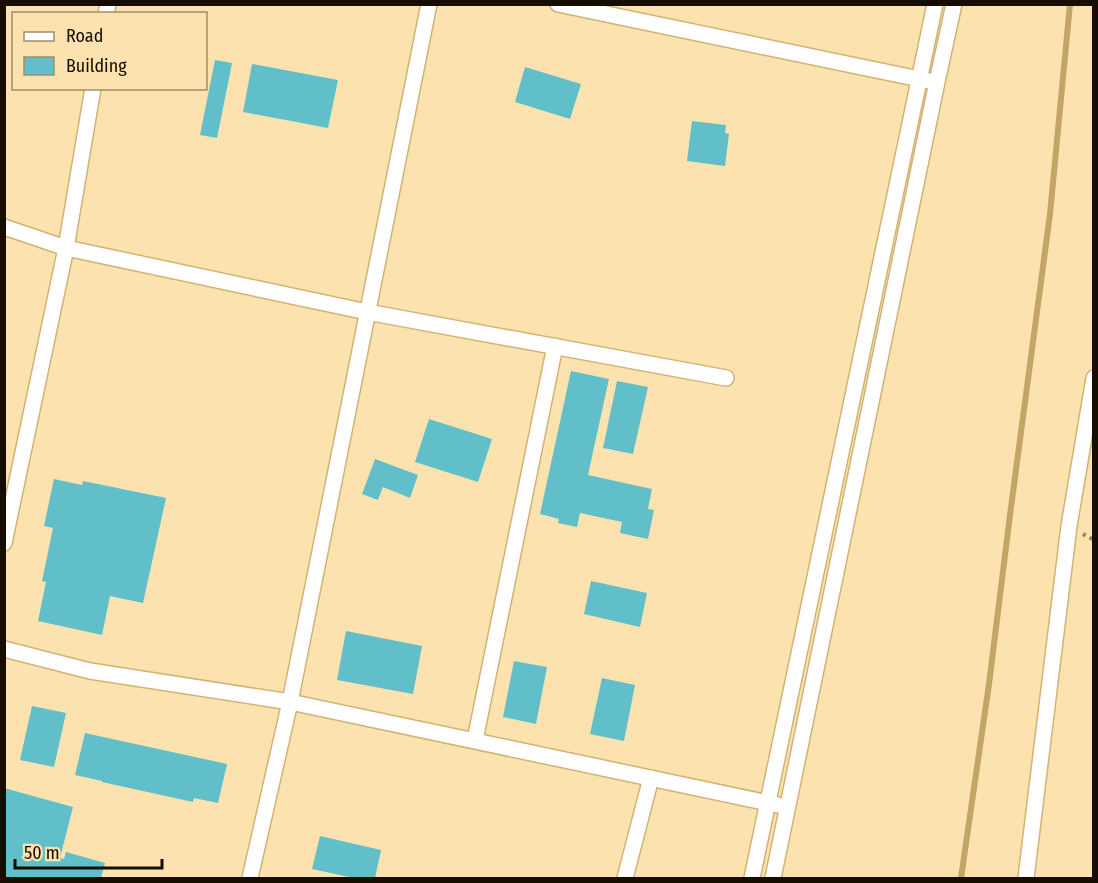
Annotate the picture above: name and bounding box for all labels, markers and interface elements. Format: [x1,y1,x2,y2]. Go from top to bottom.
legend [12,12,207,90]
text: Road [66,25,103,47]
text: Building [66,55,127,77]
scale bar [15,832,162,870]
text: 50 m [24,842,60,864]

